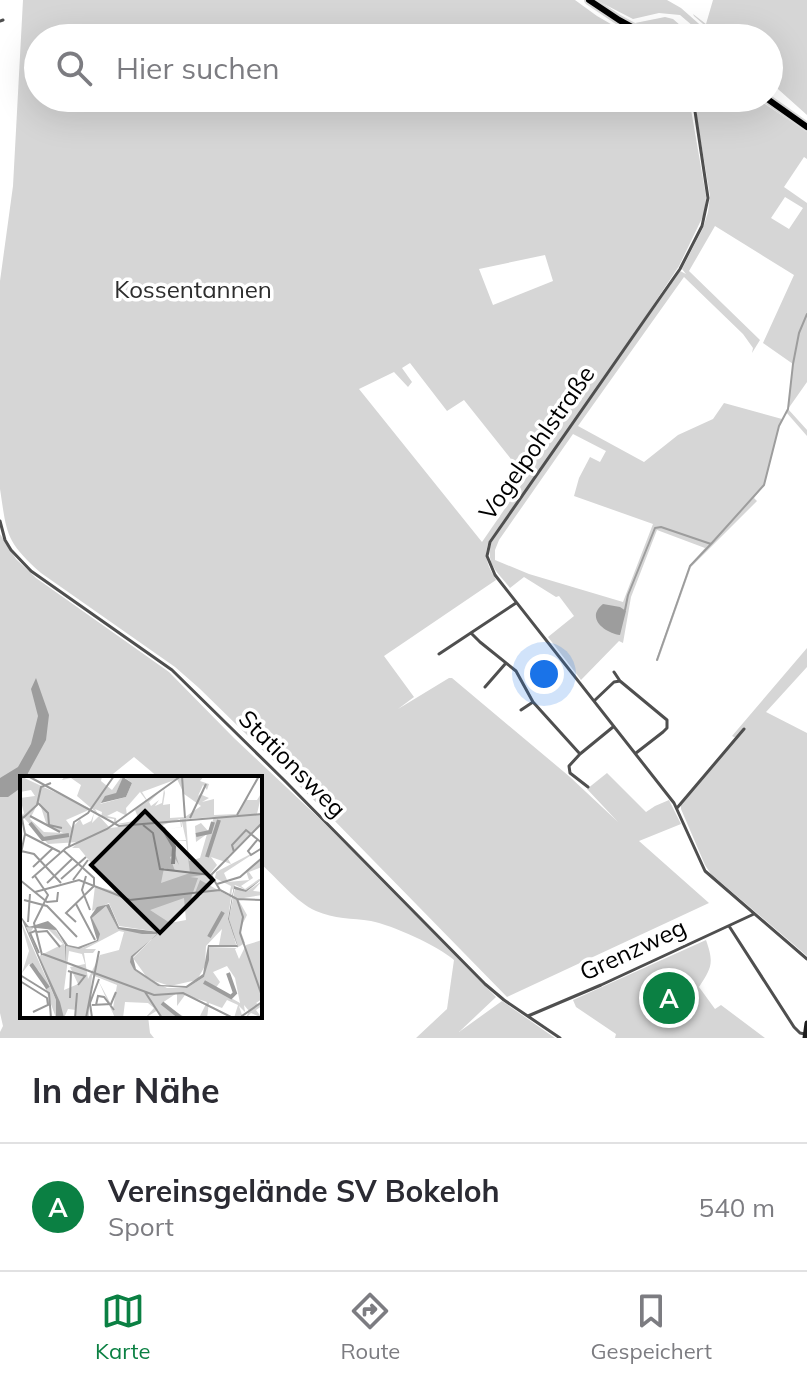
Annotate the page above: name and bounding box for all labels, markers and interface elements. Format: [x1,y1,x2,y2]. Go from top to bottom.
search box [24,24,783,112]
icon: search [52,46,96,90]
text: Hier suchen [116,49,280,87]
park label: Kossentannen [114,274,272,304]
street label: Vogelpohlstraße [472,359,601,525]
your location [524,654,564,694]
street label: Stationsweg [233,703,353,823]
inset map [20,776,262,1018]
street label: Grenzweg [575,911,690,987]
pin: A [643,968,695,1028]
text: In der Nähe [32,1069,220,1112]
text: Vereinsgelände SV Bokeloh [108,1172,500,1210]
text: A [48,1191,68,1224]
text: 540 m [699,1191,775,1224]
text: Sport [108,1210,174,1243]
tab: Karte [95,1289,150,1365]
tab: Route [341,1289,400,1365]
tab: Gespeichert [591,1289,712,1365]

